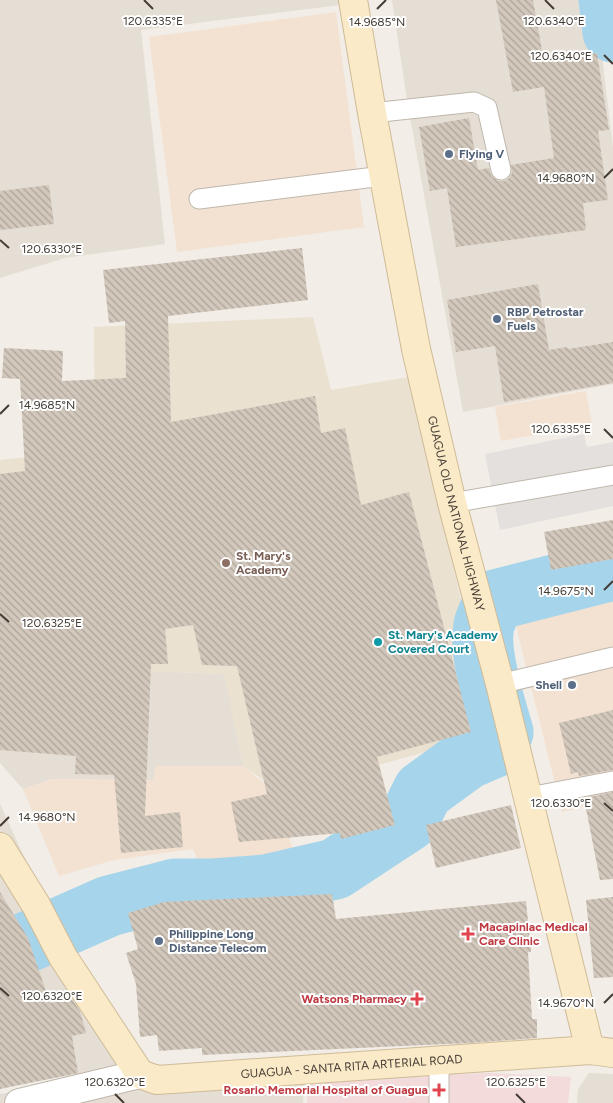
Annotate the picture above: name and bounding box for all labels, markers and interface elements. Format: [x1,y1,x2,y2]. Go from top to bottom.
text: 120.6335°E [123,14,183,28]
text: 120.6340°E [523,14,585,28]
text: 14.9685°N [349,15,405,29]
text: 120.6340°E [530,49,592,63]
place label: Flying V [459,147,505,161]
marker: Flying V [443,148,455,160]
text: 14.9680°N [537,171,595,185]
text: 120.6330°E [22,242,82,256]
place label: RBP Petrostar Fuels [507,305,584,333]
marker: RBP Petrostar Fuels [491,313,503,325]
text: 14.9685°N [19,398,75,412]
street label: GUAGUA OLD NATIONAL HIGHWAY [425,415,488,613]
text: 120.6335°E [531,422,591,436]
place label: St. Mary's Academy [236,549,291,577]
marker: St. Mary's Academy [220,557,232,569]
text: 14.9675°N [538,584,594,598]
text: 120.6325°E [22,616,82,630]
place label: St. Mary's Academy Covered Court [388,628,498,656]
marker: St. Mary's Academy Covered Court [372,636,384,648]
place label: Shell [535,678,562,692]
marker: Shell [566,679,578,691]
text: 120.6330°E [531,796,591,810]
text: 14.9680°N [18,810,76,824]
place label: Macapinlac Medical Care Clinic [479,920,588,948]
place label: Philippine Long Distance Telecom [169,927,267,955]
marker: Macapinlac Medical Care Clinic [461,927,475,941]
marker: Philippine Long Distance Telecom [153,935,165,947]
text: 120.6320°E [21,989,83,1003]
place label: Watsons Pharmacy [302,992,407,1006]
marker: Watsons Pharmacy [411,993,423,1005]
text: 14.9670°N [538,996,594,1010]
street label: GUAGUA - SANTA RITA ARTERIAL ROAD [240,1052,463,1081]
text: 120.6320°E [84,1075,146,1089]
text: 120.6325°E [486,1075,546,1089]
place label: Rosario Memorial Hospital of Guagua [224,1083,428,1097]
marker: Rosario Memorial Hospital of Guagua [432,1083,446,1097]

